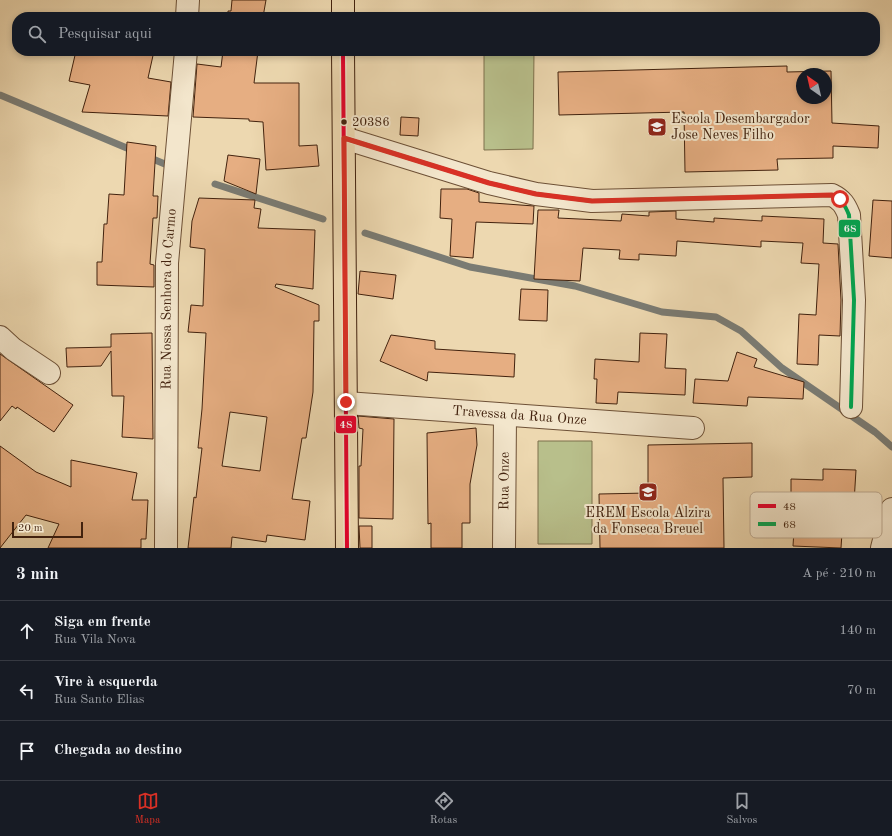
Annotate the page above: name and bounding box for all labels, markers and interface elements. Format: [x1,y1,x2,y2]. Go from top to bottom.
search box [12,12,880,56]
icon: search [26,23,48,45]
text: Pesquisar aqui [58,27,152,42]
north arrow [796,68,832,104]
place label: Escola Desembargador Jose Neves Filho [671,112,810,142]
place label: 20386 [352,116,390,129]
school or university icon: Escola Desembargador Jose Neves Filho [646,116,668,138]
marker: 20386 [339,117,349,127]
route start [831,190,849,208]
street label: Rua Nossa Senhora do Carmo [160,208,179,390]
line badge: 68 [838,219,861,238]
text: 68 [844,224,856,235]
route end [337,393,355,411]
street label: Travessa da Rua Onze [452,404,587,427]
line badge: 48 [335,415,357,434]
text: 48 [340,420,352,431]
street label: Rua Onze [497,452,512,510]
school or university icon: EREM Escola Alzira da Fonseca Breuel [637,481,659,503]
legend [750,492,882,538]
text: 48 [783,502,796,513]
place label: EREM Escola Alzira da Fonseca Breuel [585,506,711,536]
scale bar [12,520,83,539]
text: 68 [783,520,796,531]
text: 20 m [18,523,43,534]
text: 3 min [16,566,59,583]
text: A pé · 210 m [802,567,876,580]
text: Siga em frente [54,615,151,630]
icon: ahead [16,620,38,642]
text: 140 m [839,624,876,637]
text: Rua Vila Nova [54,633,136,646]
text: Vire à esquerda [54,675,158,690]
icon: left [16,680,38,702]
text: 70 m [847,684,876,697]
text: Rua Santo Elias [54,693,145,706]
icon: arrive [16,740,38,762]
text: Chegada ao destino [54,743,182,758]
tab: Mapa [135,790,160,828]
tab: Rotas [430,790,457,828]
tab: Salvos [727,790,757,828]

